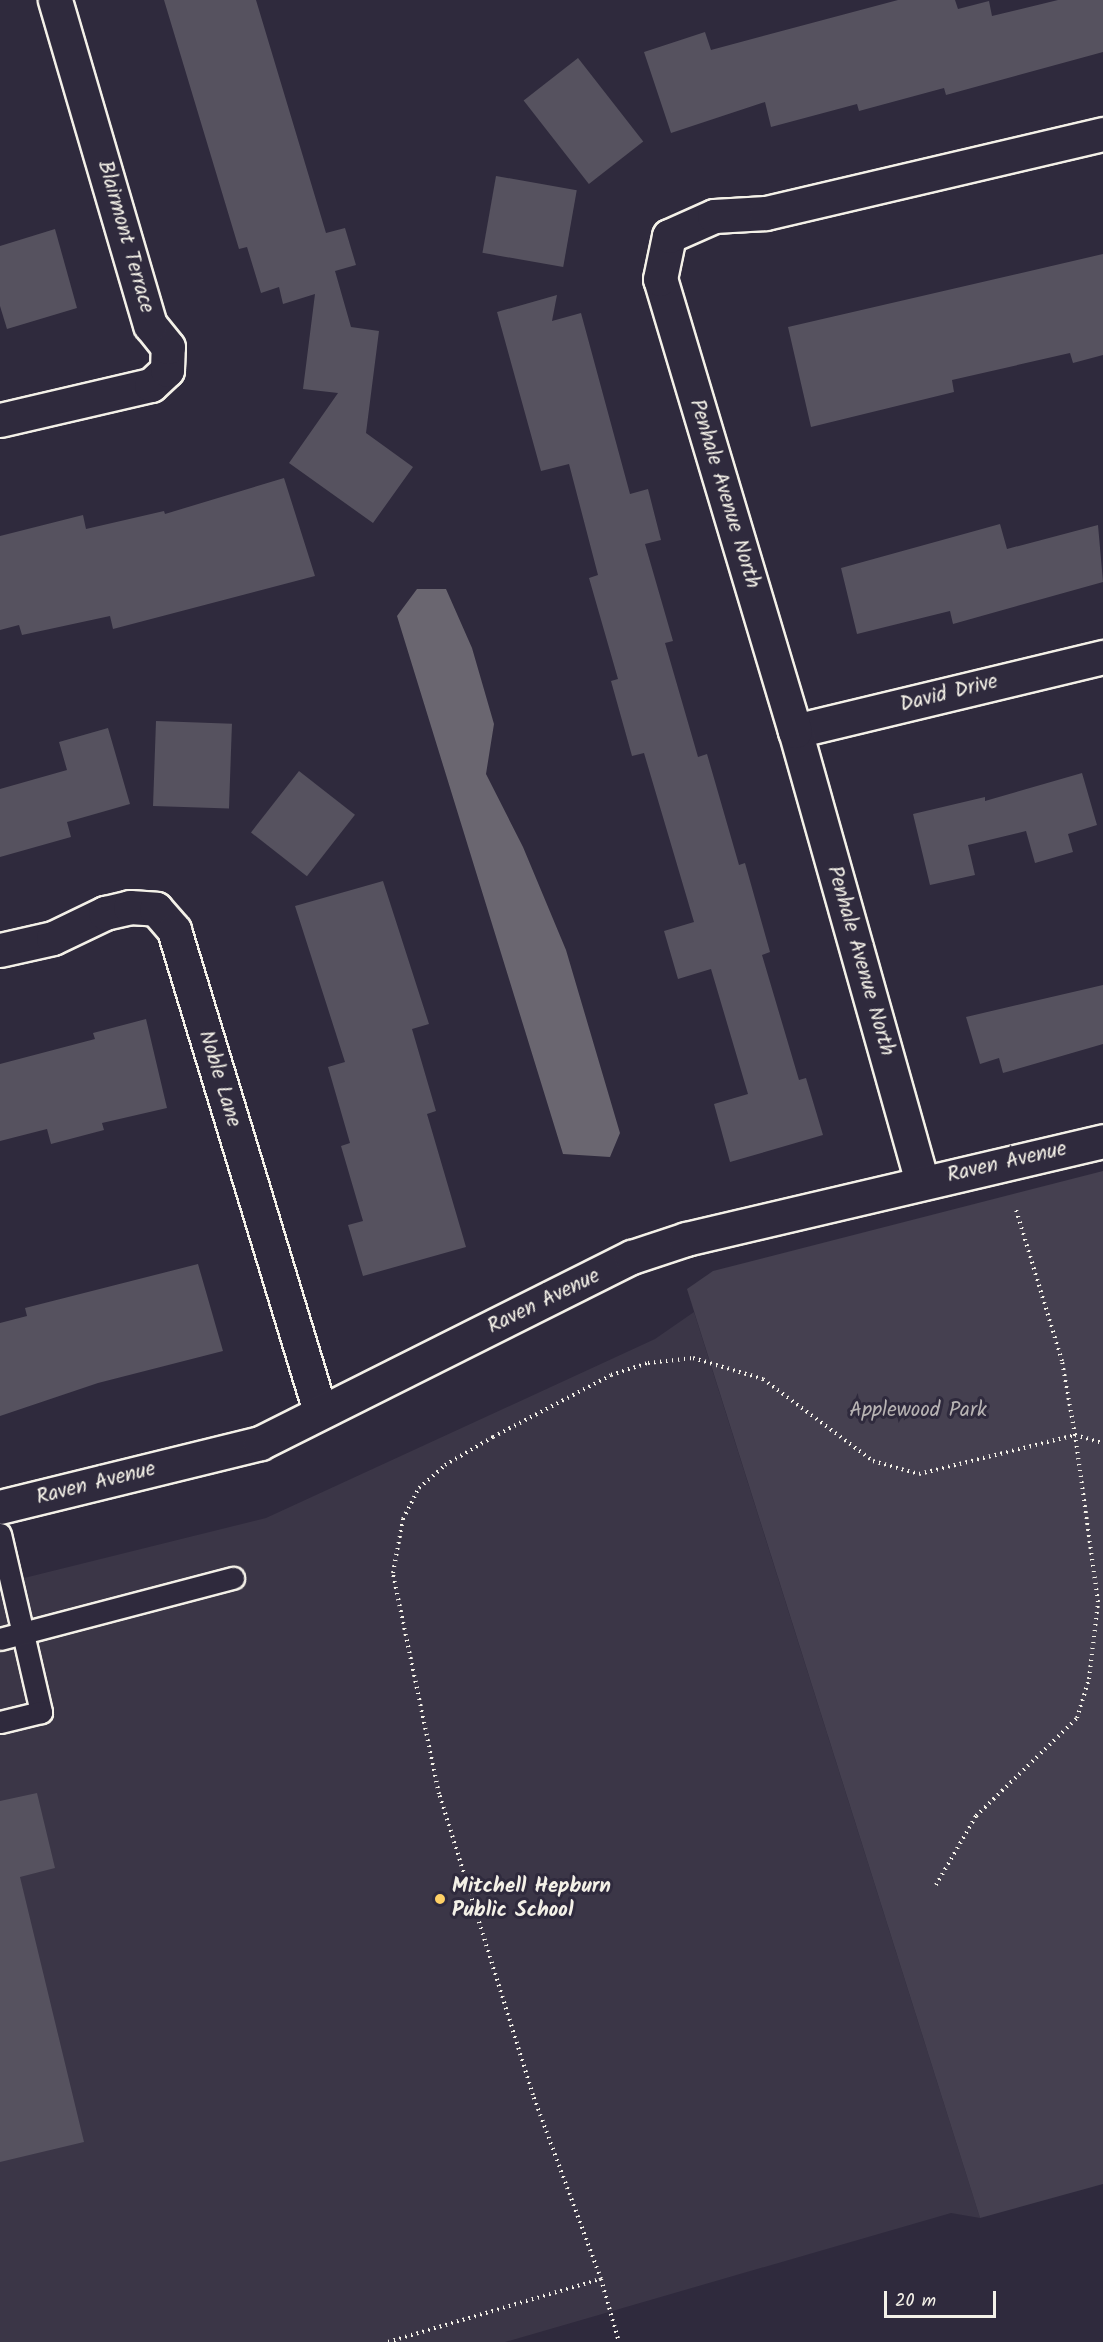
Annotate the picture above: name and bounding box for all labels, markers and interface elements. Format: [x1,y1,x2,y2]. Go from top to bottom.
street label: Blairmont Terrace [91,158,159,316]
street label: Penhale Avenue North [683,396,765,592]
street label: David Drive [897,670,1001,718]
street label: Penhale Avenue North [821,863,899,1059]
street label: Noble Lane [192,1028,246,1130]
street label: Raven Avenue [945,1137,1069,1189]
street label: Raven Avenue [484,1264,604,1340]
park label: Applewood Park [849,1398,987,1424]
street label: Raven Avenue [34,1457,158,1511]
place label: Mitchell Hepburn Public School [452,1874,611,1924]
marker: Mitchell Hepburn Public School [433,1892,447,1906]
scale bar [887,2279,1000,2317]
text: 20 m [895,2287,936,2316]

